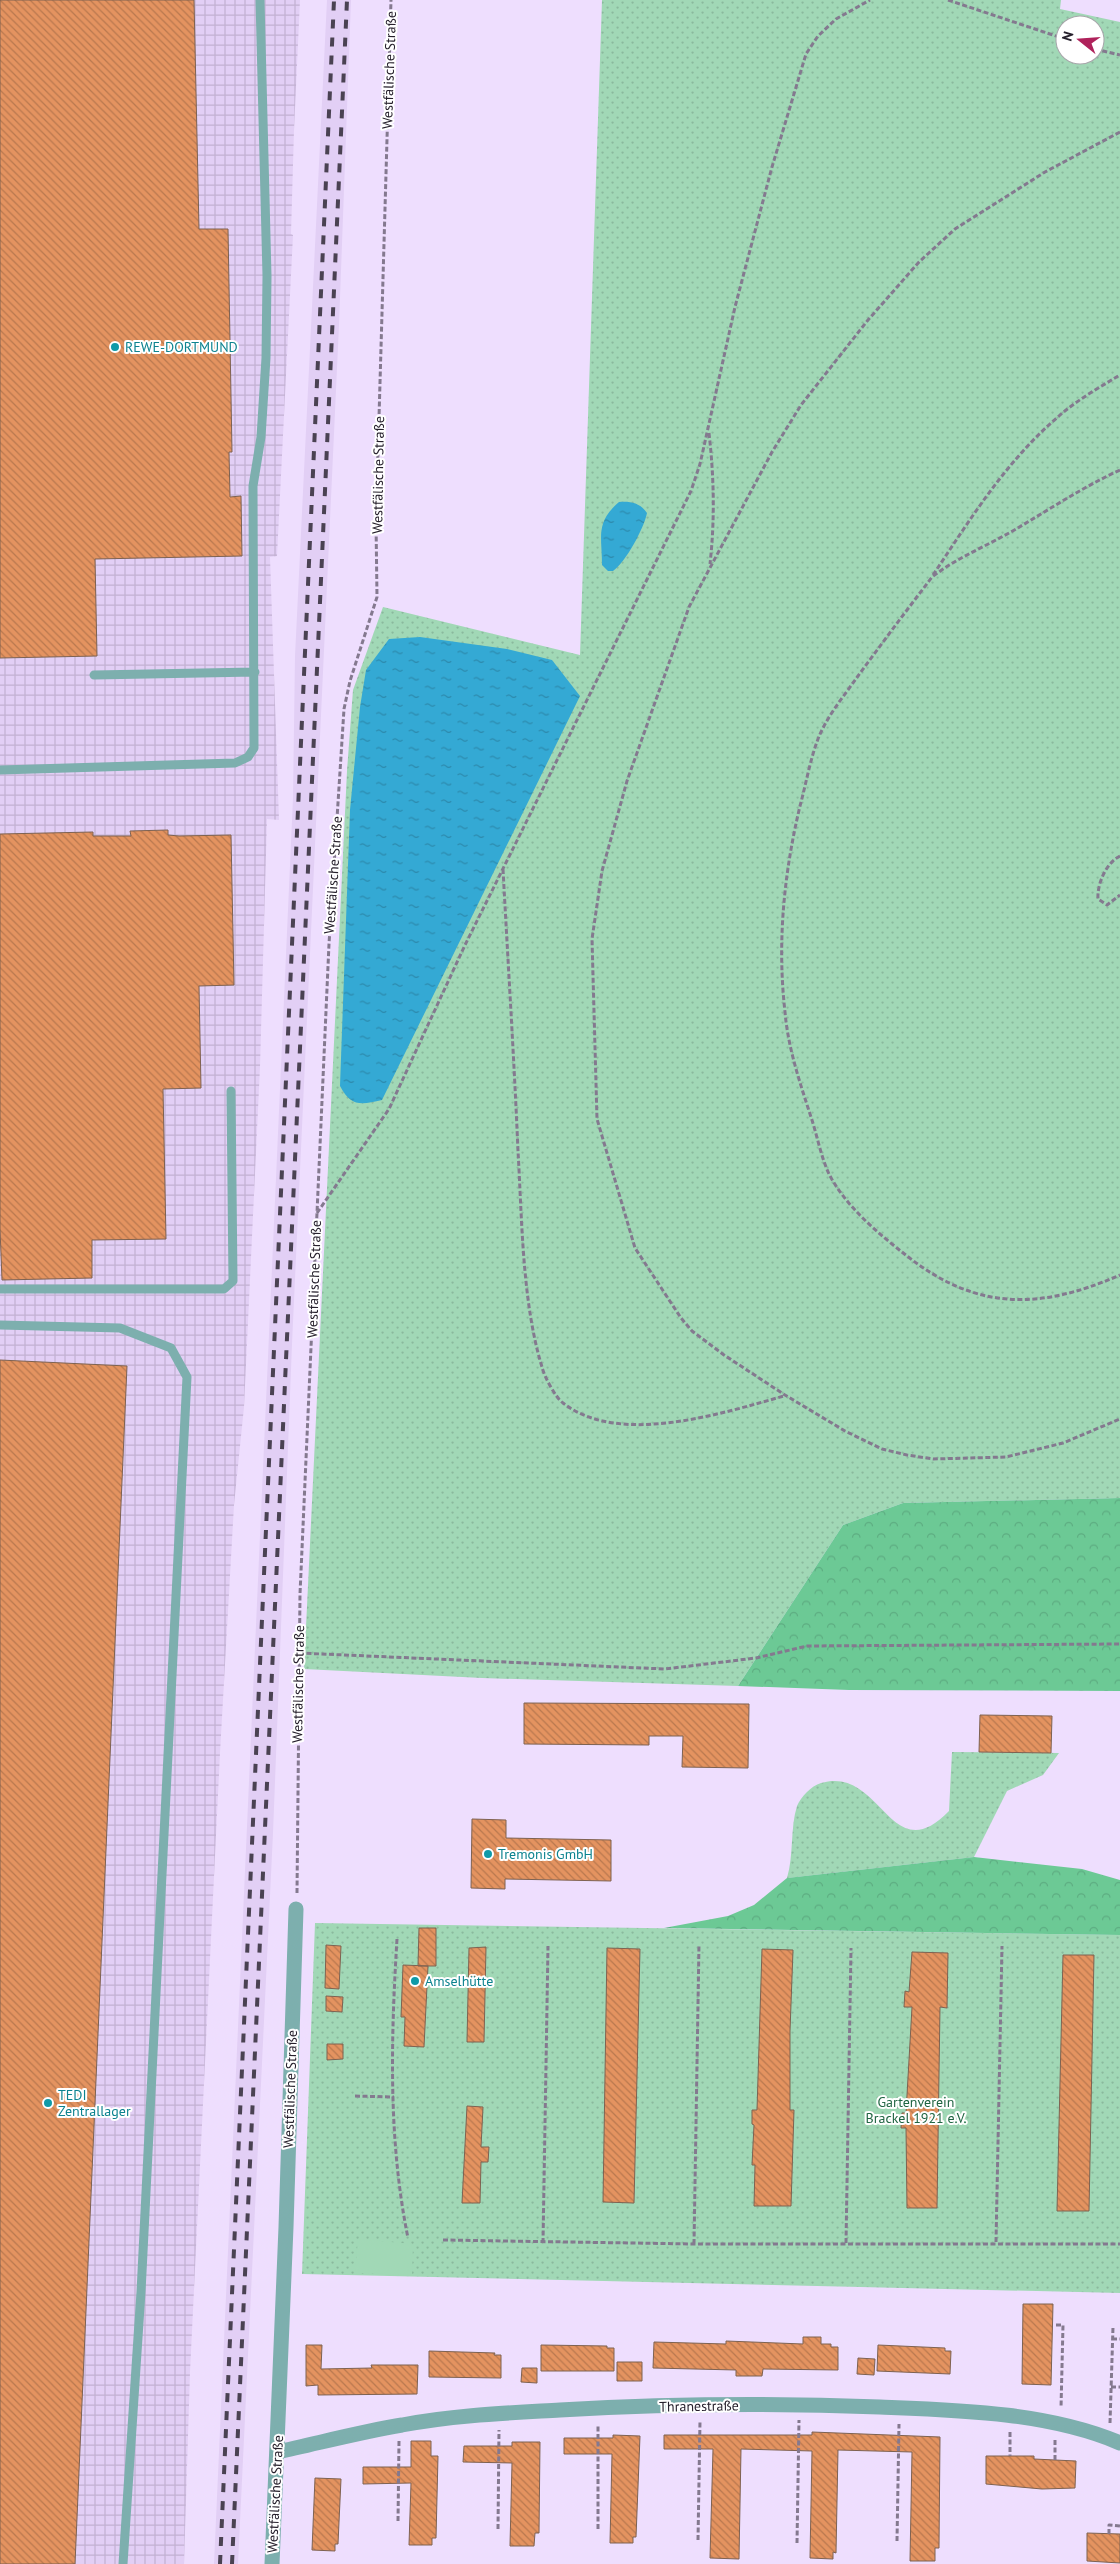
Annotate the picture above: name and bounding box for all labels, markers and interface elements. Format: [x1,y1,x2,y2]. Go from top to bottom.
street label: Westfälische Straße [378,11,400,129]
north arrow [1055,15,1105,65]
text: N [1058,29,1078,43]
place label: REWE-DORTMUND [125,338,238,356]
marker: REWE-DORTMUND [109,341,121,353]
street label: Westfälische Straße [368,416,388,534]
street label: Westfälische Straße [320,816,346,934]
street label: Westfälische Straße [303,1220,325,1338]
street label: Westfälische Straße [288,1625,308,1743]
place label: Tremonis GmbH [498,1845,593,1863]
marker: Tremonis GmbH [482,1848,494,1860]
place label: Amselhütte [425,1972,493,1990]
marker: Amselhütte [409,1975,421,1987]
street label: Westfälische Straße [279,2030,301,2148]
place label: TEDI Zentrallager [58,2086,131,2120]
park label: Gartenverein Brackel 1921 e.V. [866,2093,966,2127]
marker: TEDI Zentrallager [42,2097,54,2109]
street label: Thranestraße [659,2396,739,2416]
street label: Westfälische Straße [263,2435,287,2553]

